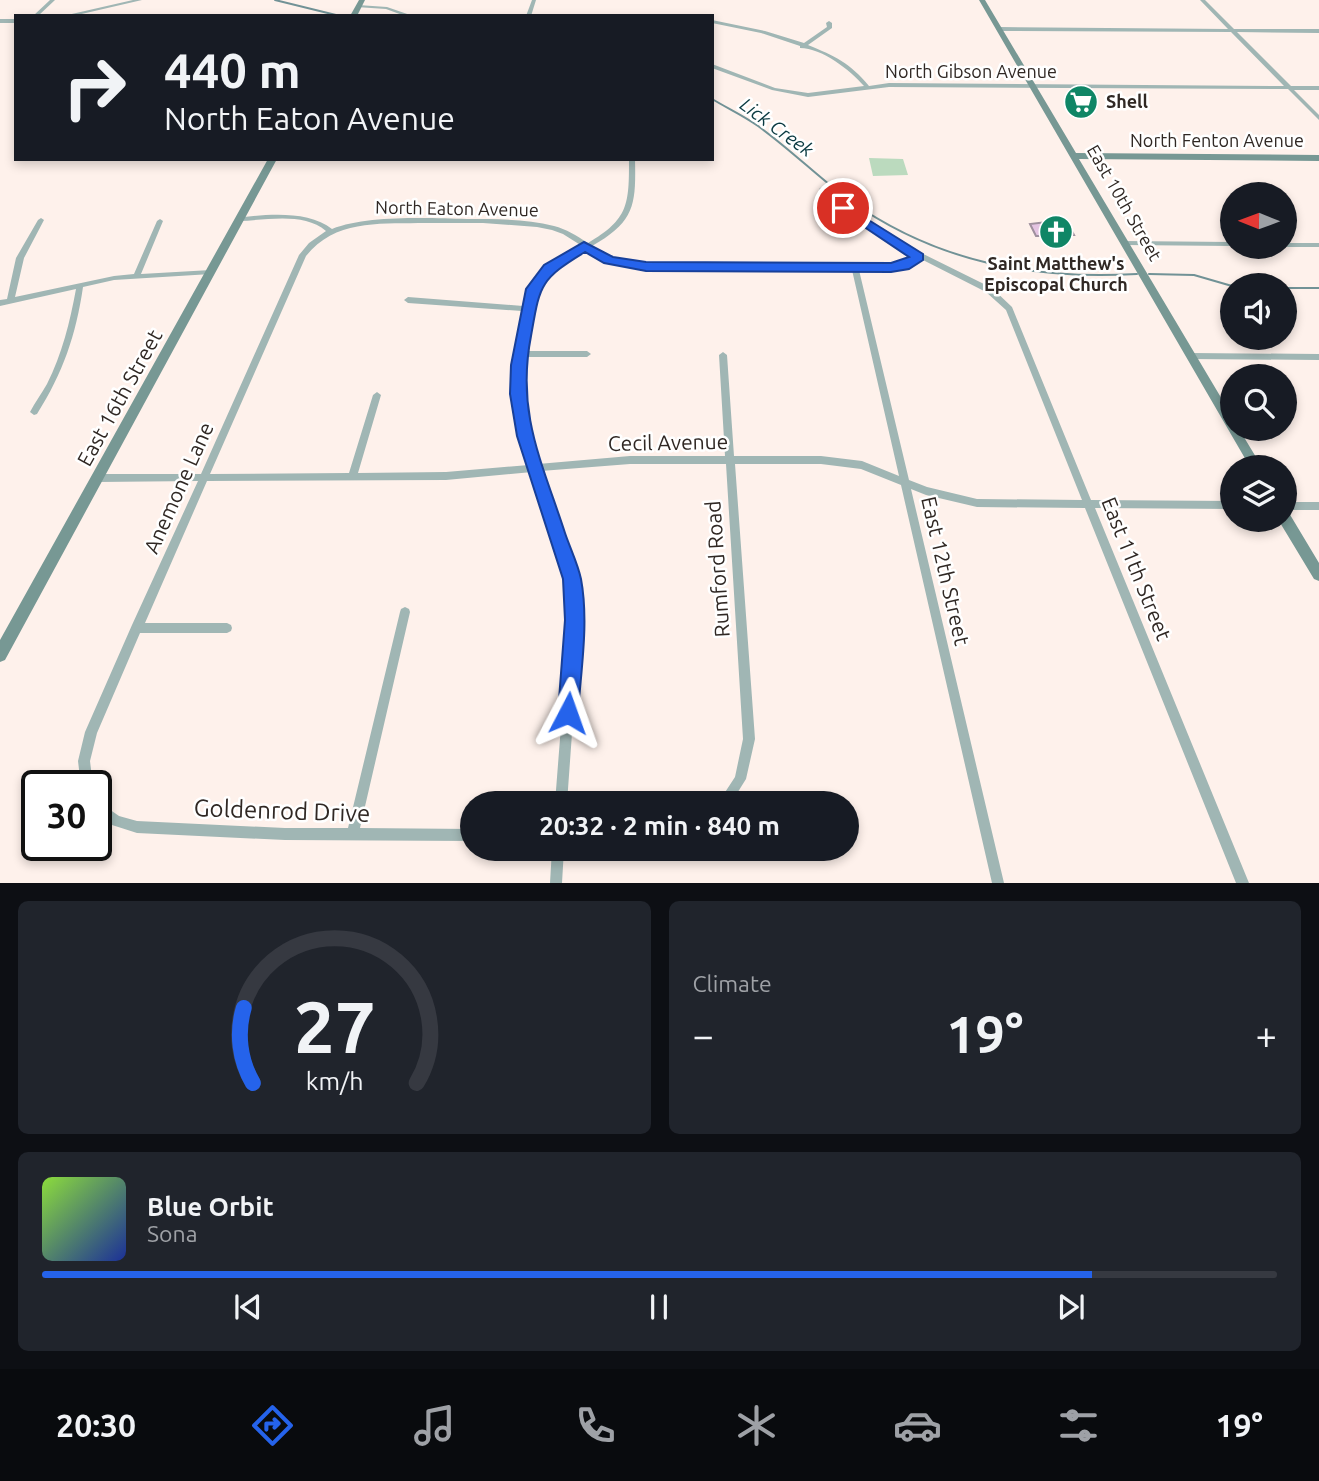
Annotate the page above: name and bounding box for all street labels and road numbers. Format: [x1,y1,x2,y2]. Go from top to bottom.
street label: North Gibson Avenue [885,61,1057,81]
street label: North Fenton Avenue [1130,130,1304,150]
street label: East 10th Street [1084,141,1166,264]
street label: North Eaton Avenue [375,197,539,219]
street label: East 16th Street [72,325,166,470]
street label: Anemone Lane [138,418,218,557]
street label: Cecil Avenue [608,429,728,455]
street label: East 12th Street [917,494,975,648]
street label: East 11th Street [1097,494,1177,644]
street label: Rumford Road [700,500,734,638]
street label: Goldenrod Drive [193,794,371,827]

